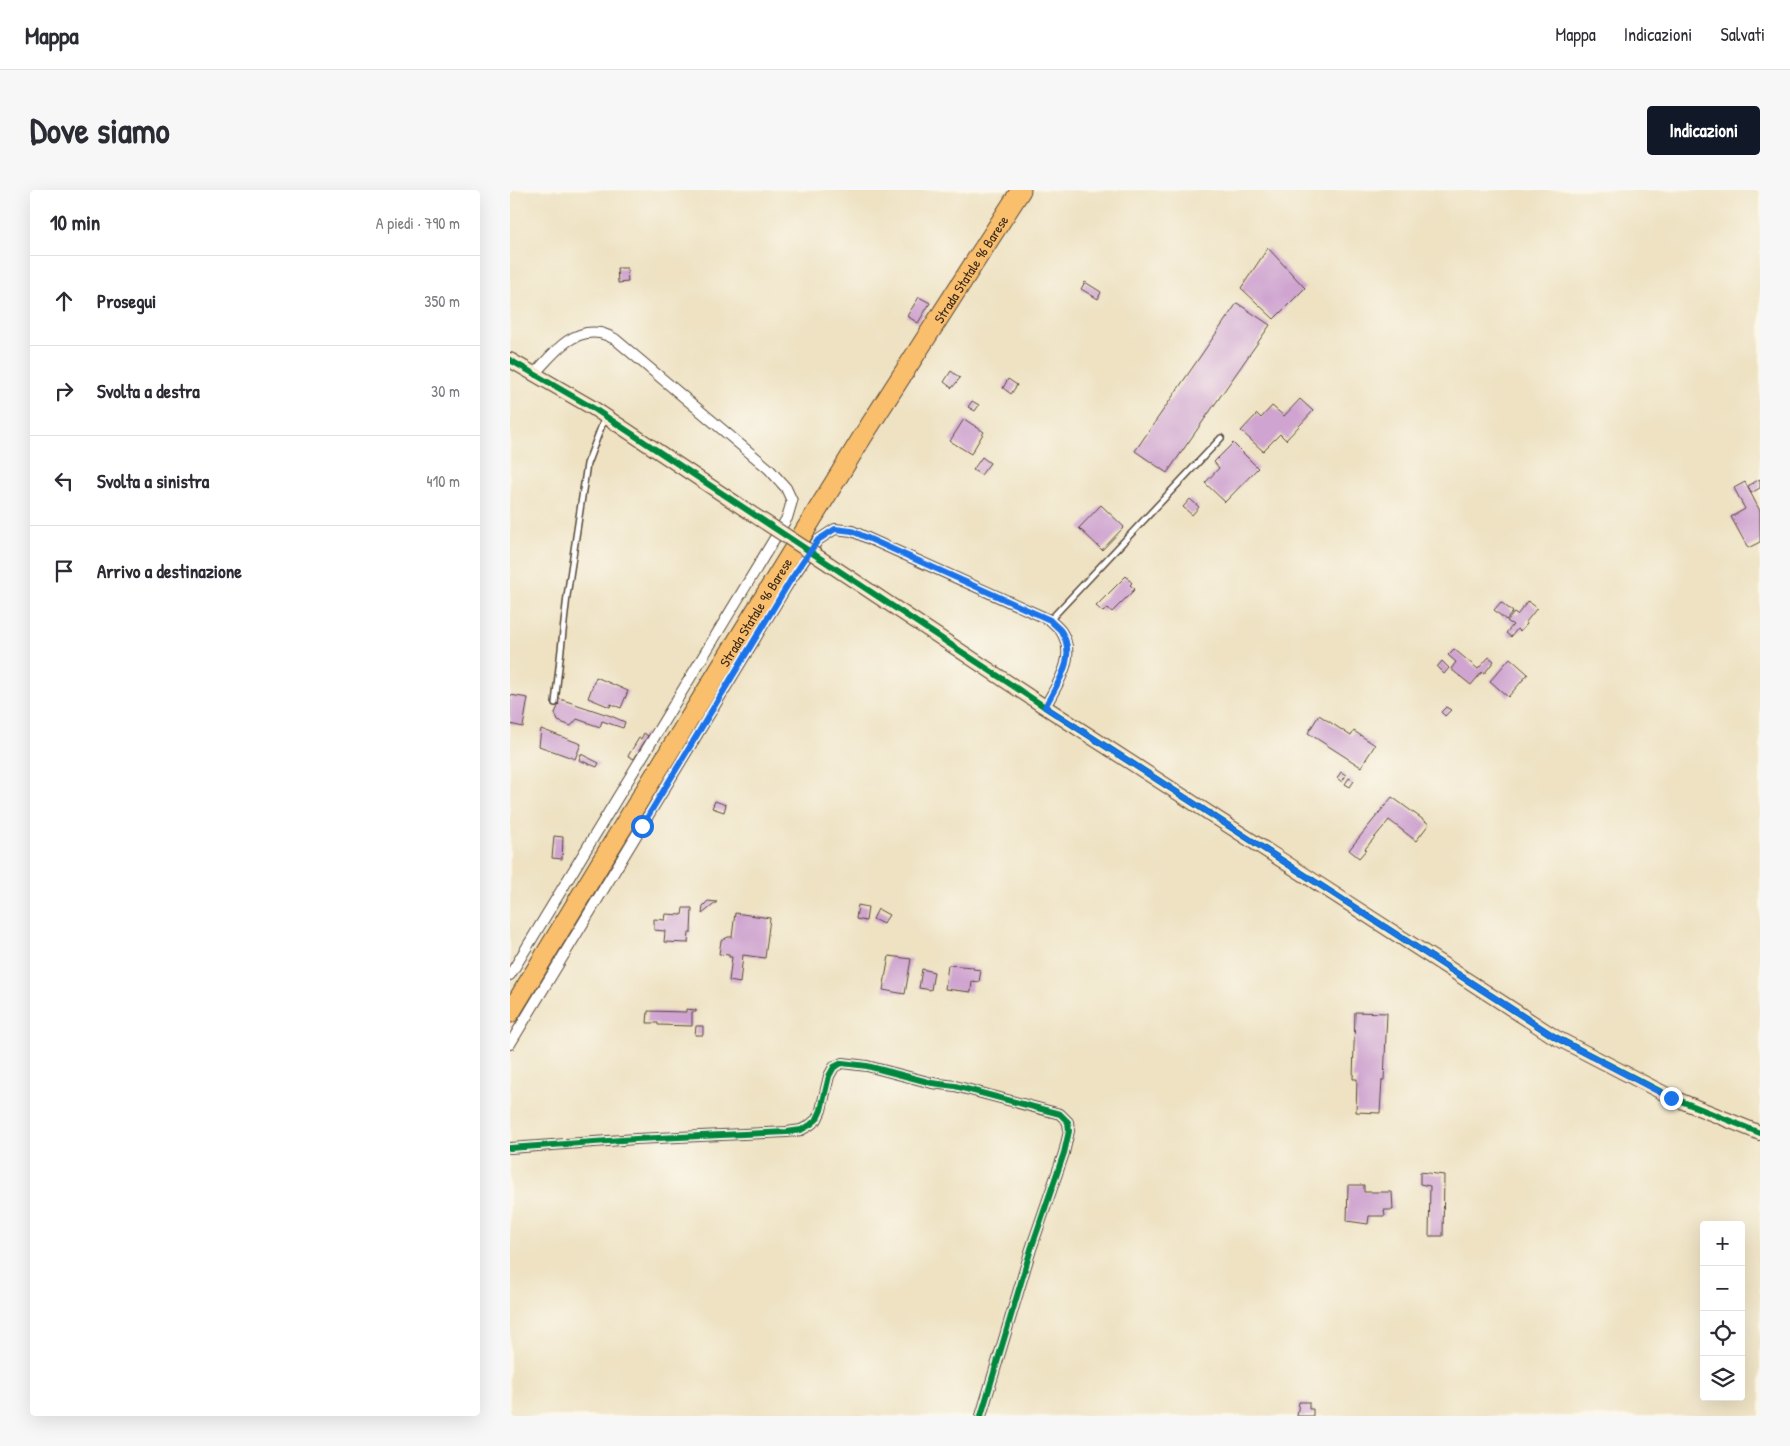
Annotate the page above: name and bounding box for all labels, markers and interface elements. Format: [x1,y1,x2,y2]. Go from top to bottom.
text: Mappa [25,19,79,51]
text: Mappa [1556,22,1596,47]
text: Indicazioni [1624,22,1692,47]
text: Salvati [1720,22,1765,47]
button: Indicazioni [1647,106,1760,155]
text: Dove siamo [30,107,170,154]
text: 10 min [50,208,100,237]
street label: Strada Statale 96 Barese [929,211,1012,326]
text: A piedi · 790 m [376,212,460,234]
icon: ahead [50,287,78,315]
text: Prosegui [97,288,156,314]
text: 350 m [424,290,460,312]
icon: right [50,377,78,405]
text: Svolta a destra [97,378,200,404]
text: 30 m [431,380,460,402]
icon: left [50,467,78,495]
text: Svolta a sinistra [97,468,209,494]
text: 410 m [426,470,460,492]
street label: Strada Statale 96 Barese [714,553,796,670]
icon: arrive [50,557,78,585]
text: Arrivo a destinazione [97,558,242,584]
route start [631,815,654,838]
route end [1660,1087,1683,1110]
map controls [1700,1221,1745,1401]
button: + [1700,1221,1745,1266]
button: − [1700,1266,1745,1311]
button: locate [1700,1311,1745,1356]
button: layers [1700,1356,1745,1401]

